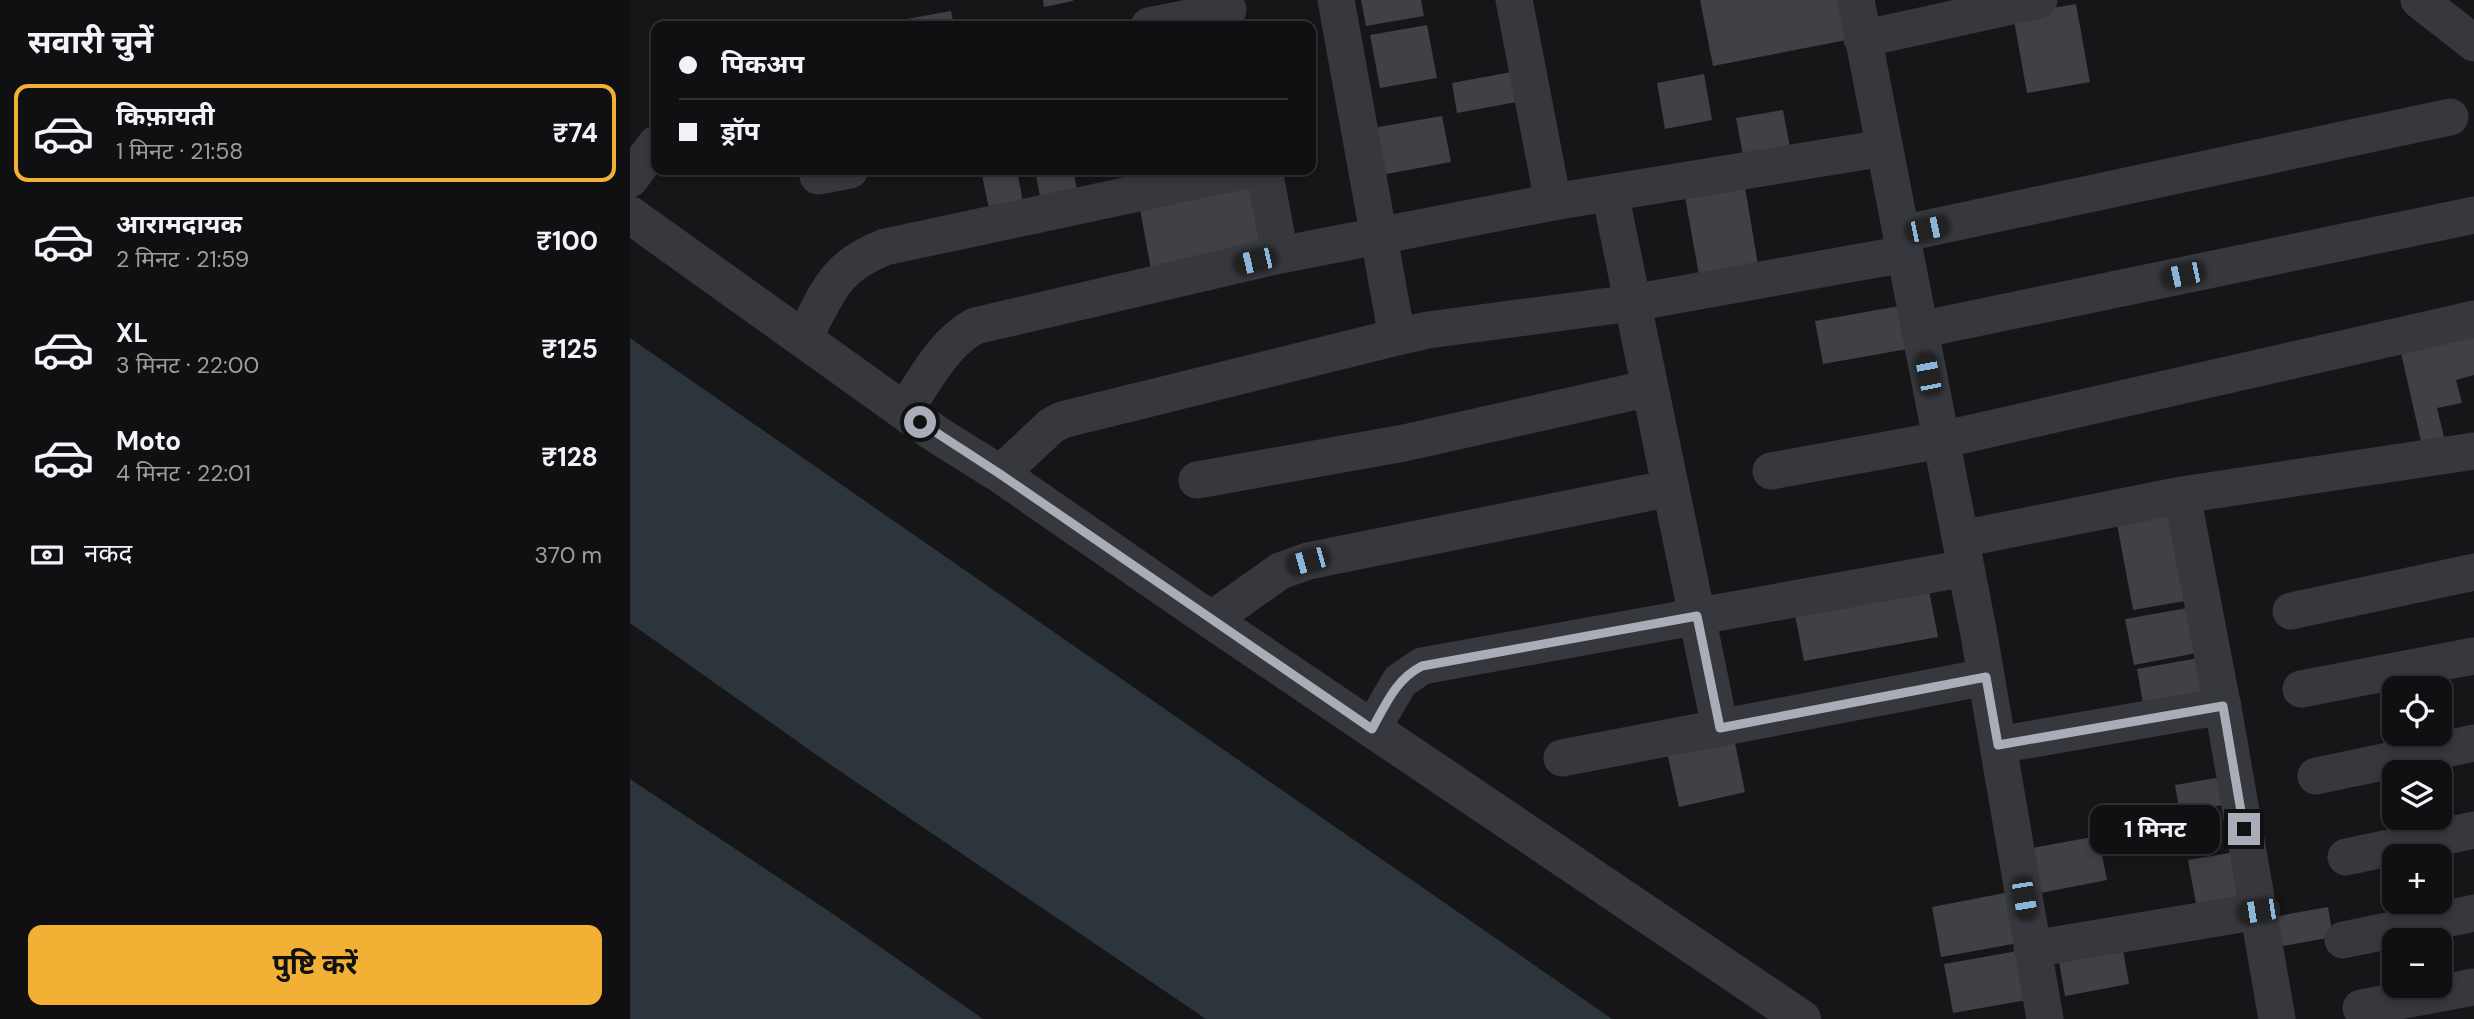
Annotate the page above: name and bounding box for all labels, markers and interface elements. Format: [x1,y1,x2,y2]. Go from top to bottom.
text: सवारी चुनें [28,21,153,63]
text: पिकअप [721,47,804,81]
text: किफ़ायती [116,99,215,133]
icon: car [32,102,95,165]
text: ड्रॉप [721,114,759,148]
text: ₹74 [553,116,598,150]
text: 1 मिनट · 21:58 [116,136,243,166]
text: आरामदायक [116,207,242,241]
icon: car [32,210,95,273]
car [1905,214,1950,244]
text: ₹100 [536,224,598,258]
text: 2 मिनट · 21:59 [116,244,249,274]
car [1233,246,1278,276]
car [2161,260,2206,290]
text: XL [116,316,148,350]
icon: car [32,318,95,381]
text: ₹125 [541,332,598,366]
text: 3 मिनट · 22:00 [116,350,259,380]
car [1914,351,1943,397]
route start [904,406,936,438]
text: Moto [116,424,181,458]
icon: car [32,426,95,489]
text: ₹128 [541,440,598,474]
text: 4 मिनट · 22:01 [116,458,251,488]
icon: cash [28,536,66,574]
text: नकद [84,536,132,570]
text: 370 m [534,540,602,570]
car [1285,545,1332,577]
map controls [2382,676,2452,998]
button: locate [2382,676,2452,746]
button: layers [2382,760,2452,830]
callout: 1 मिनट [2090,804,2220,854]
route end [2228,813,2260,845]
text: 1 मिनट [2124,814,2186,844]
button: + [2382,844,2452,914]
car [2011,876,2038,920]
car [2237,897,2282,925]
button: पुष्टि करें [28,925,602,1005]
button: − [2382,928,2452,998]

